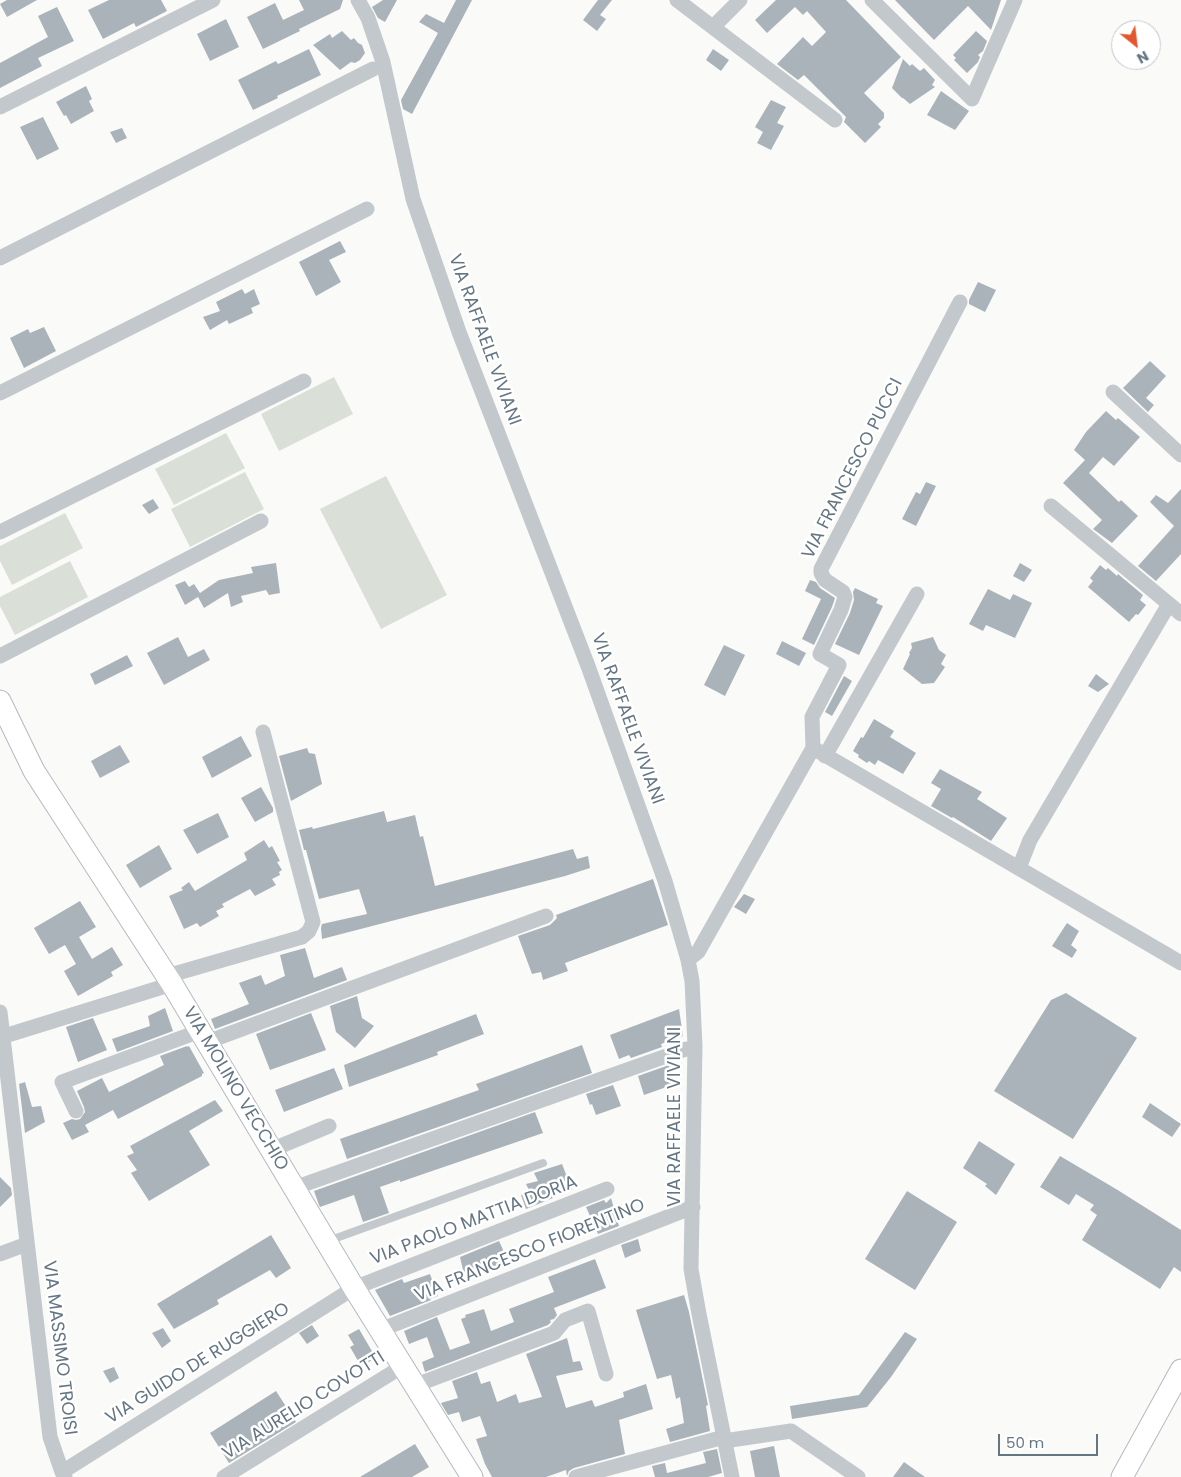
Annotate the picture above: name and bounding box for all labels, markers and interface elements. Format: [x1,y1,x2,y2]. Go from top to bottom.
north arrow [1111,20,1161,70]
text: N [1133,46,1152,69]
street label: VIA RAFFAELE VIVIANI [443,252,525,428]
street label: VIA FRANCESCO PUCCI [798,375,908,563]
street label: VIA RAFFAELE VIVIANI [586,631,668,807]
street label: VIA MOLINO VECCHIO [178,1003,292,1175]
street label: VIA RAFFAELE VIVIANI [664,1027,686,1207]
street label: VIA PAOLO MATTIA DORIA [368,1172,580,1270]
street label: VIA FRANCESCO FIORENTINO [412,1195,648,1307]
street label: VIA MASSIMO TROISI [38,1260,80,1436]
street label: VIA GUIDO DE RUGGIERO [102,1299,294,1429]
street label: VIA AURELIO COVOTTI [219,1347,389,1465]
scale bar [1001,1424,1101,1456]
text: 50 m [1006,1432,1044,1453]

